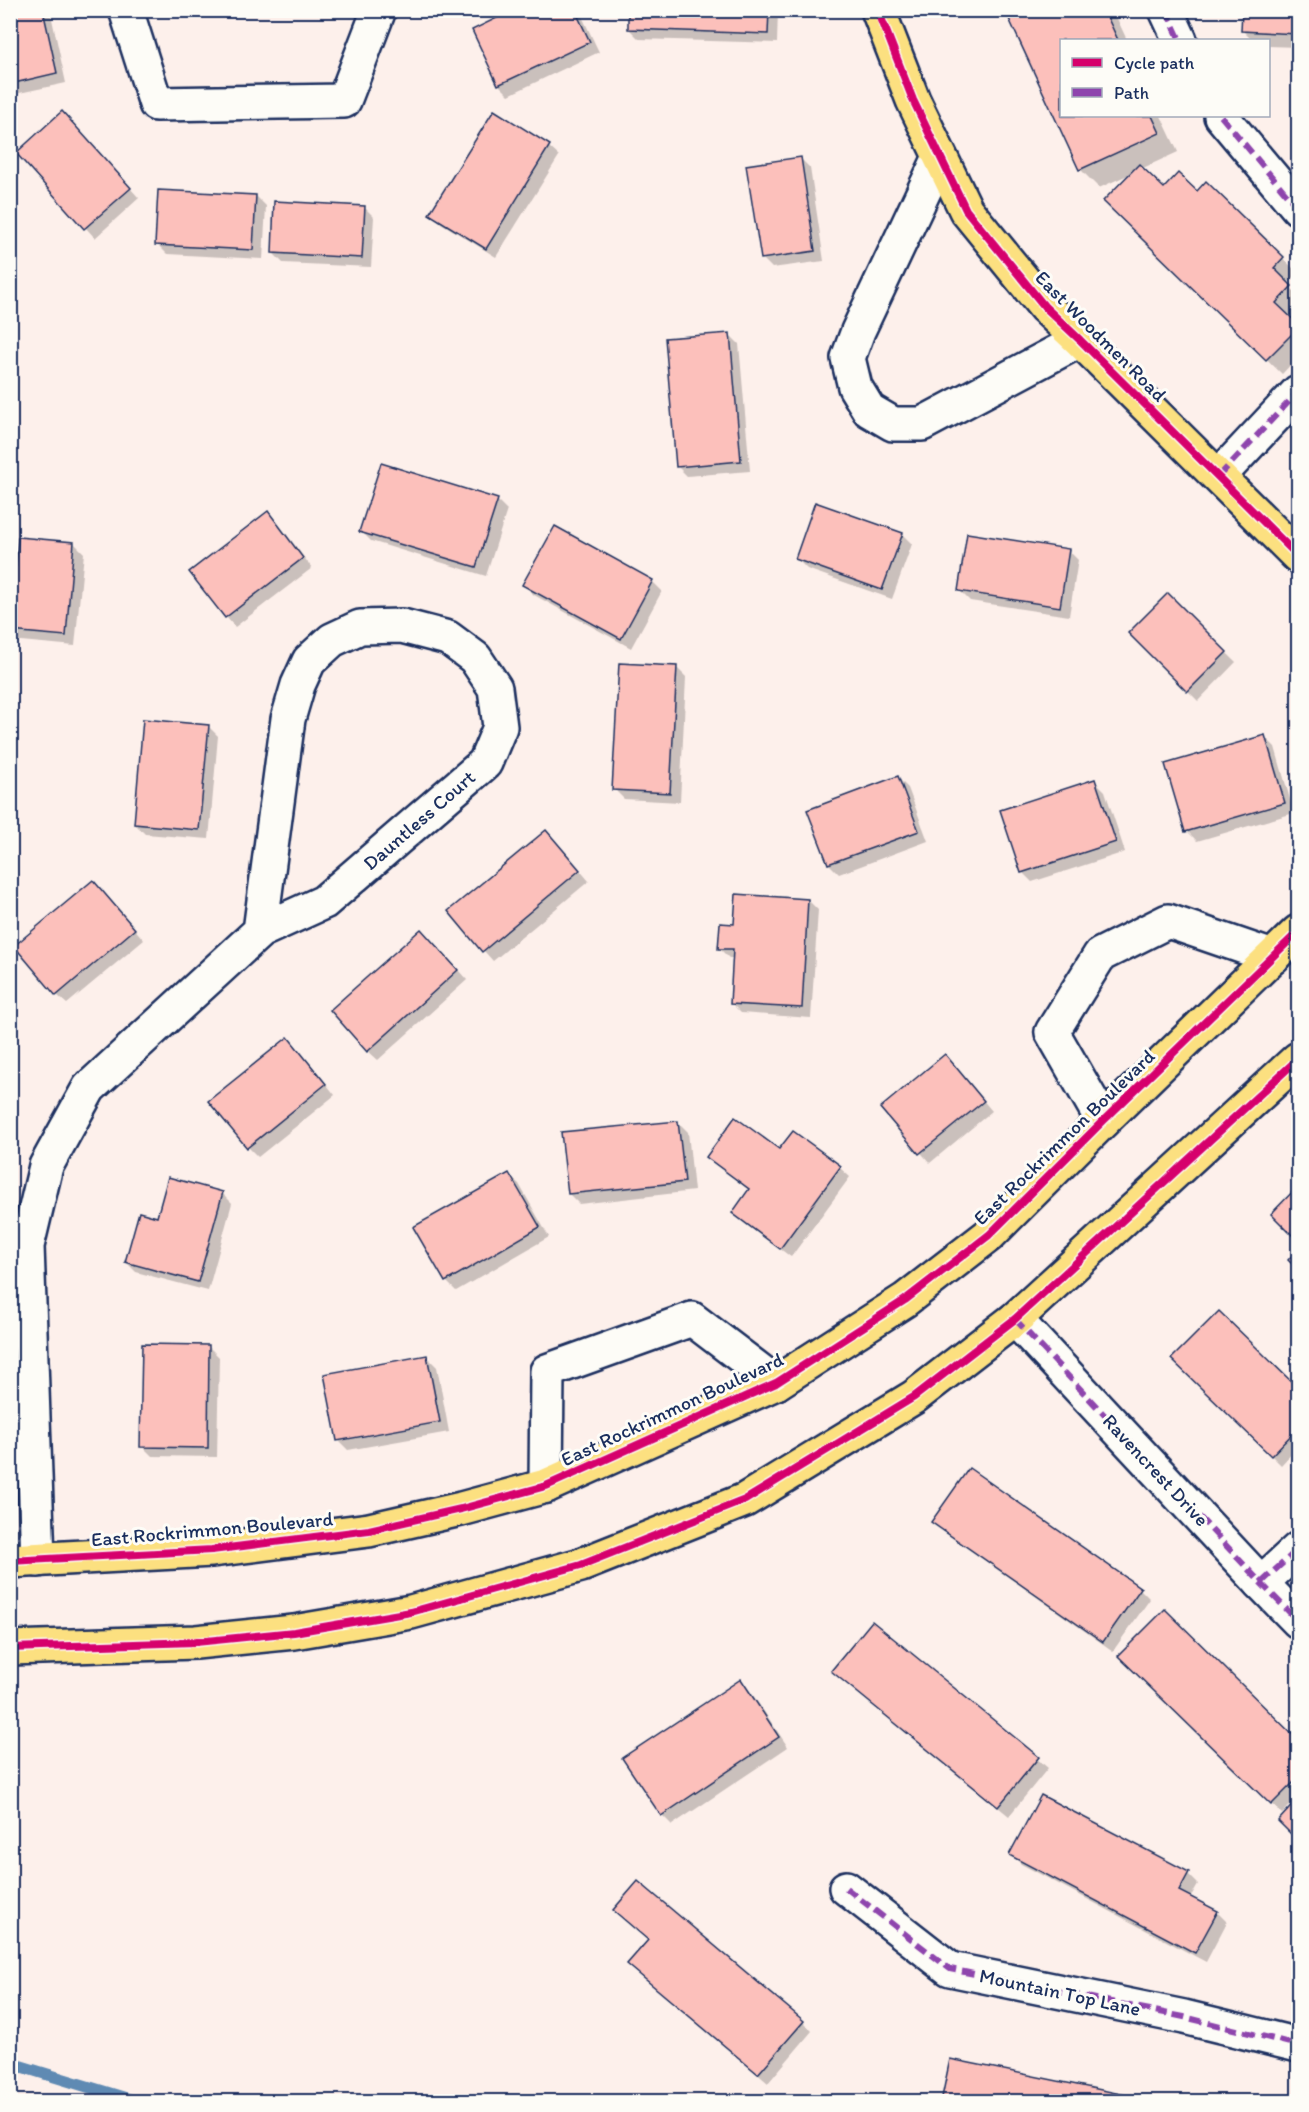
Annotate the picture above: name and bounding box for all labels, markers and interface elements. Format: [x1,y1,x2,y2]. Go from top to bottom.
legend [1060,39,1270,117]
text: Cycle path [1114,52,1195,74]
text: Path [1114,82,1149,104]
street label: East Woodmen Road [1030,265,1172,407]
street label: Dauntless Court [358,765,480,875]
street label: East Rockrimmon Boulevard [968,1044,1160,1230]
street label: East Rockrimmon Boulevard [557,1347,787,1471]
street label: Ravencrest Drive [1098,1409,1214,1531]
street label: East Rockrimmon Boulevard [90,1506,334,1552]
street label: Mountain Top Lane [977,1963,1143,2021]

